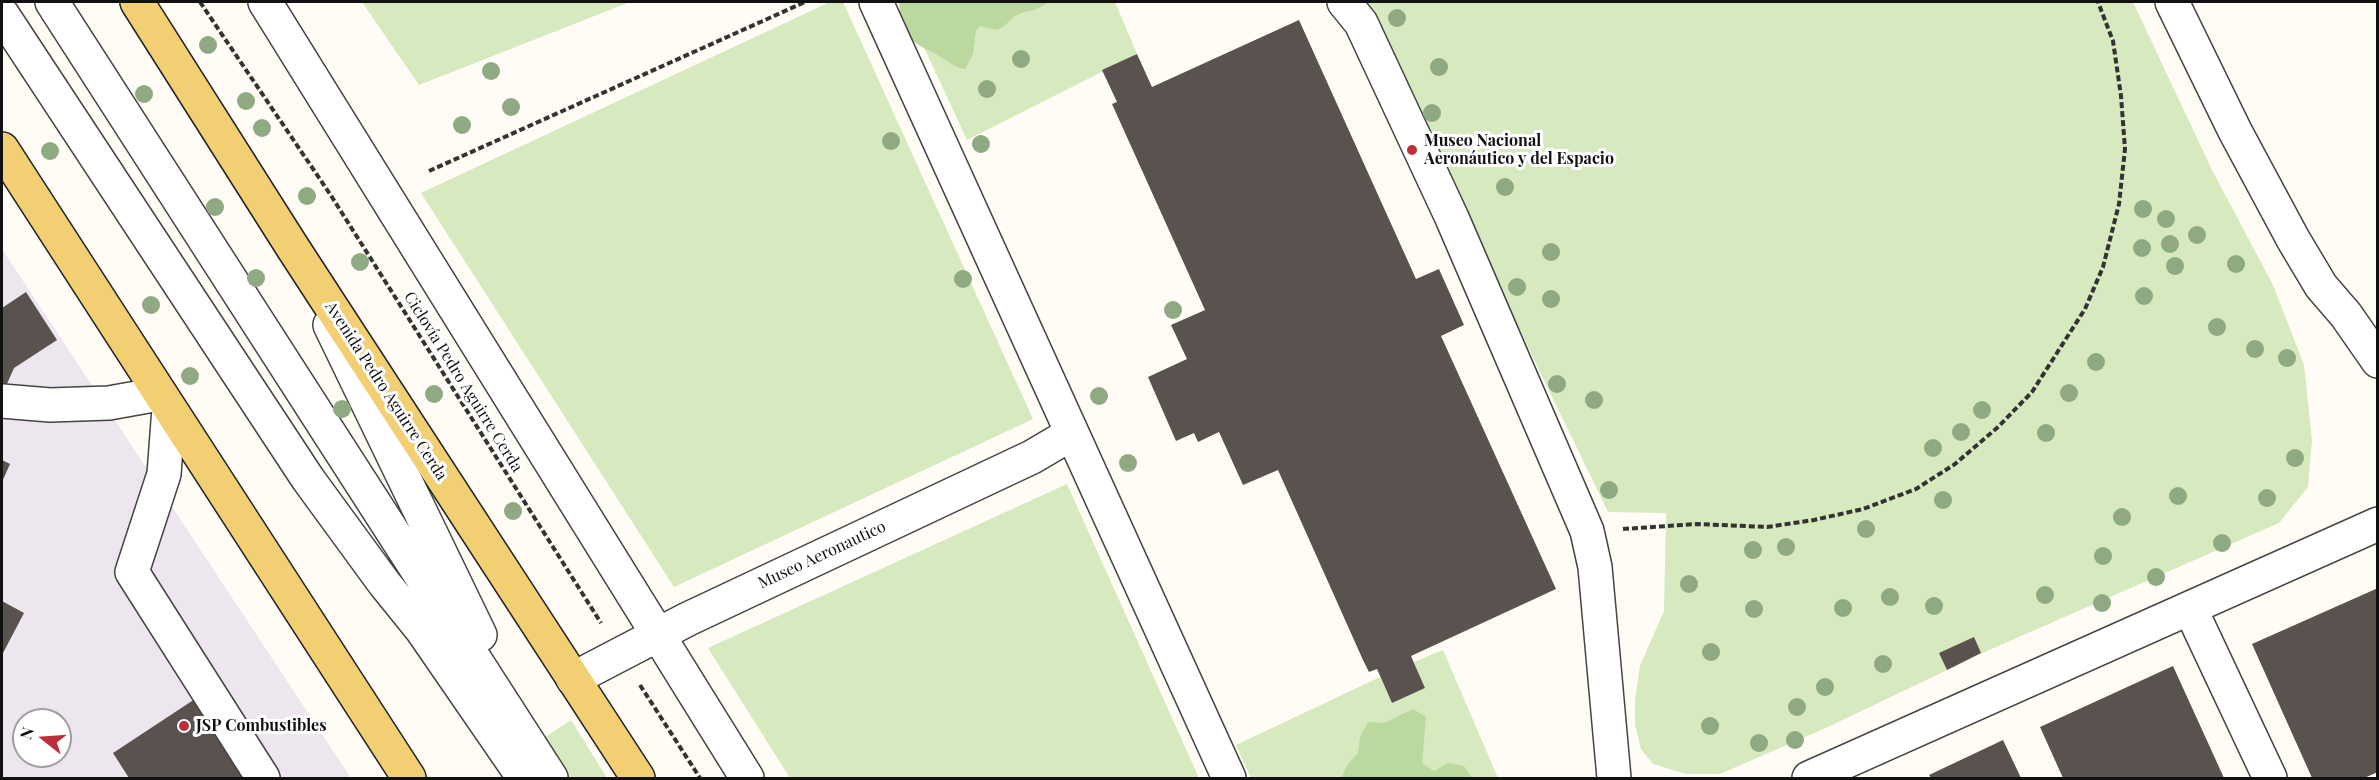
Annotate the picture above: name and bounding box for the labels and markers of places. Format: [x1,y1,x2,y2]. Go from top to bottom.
place label: Museo Nacional Aeronáutico y del Espacio [1424,131,1614,169]
marker: Museo Nacional Aeronáutico y del Espacio [1405,143,1419,157]
place label: JSP Combustibles [196,716,327,736]
marker: JSP Combustibles [177,719,191,733]

